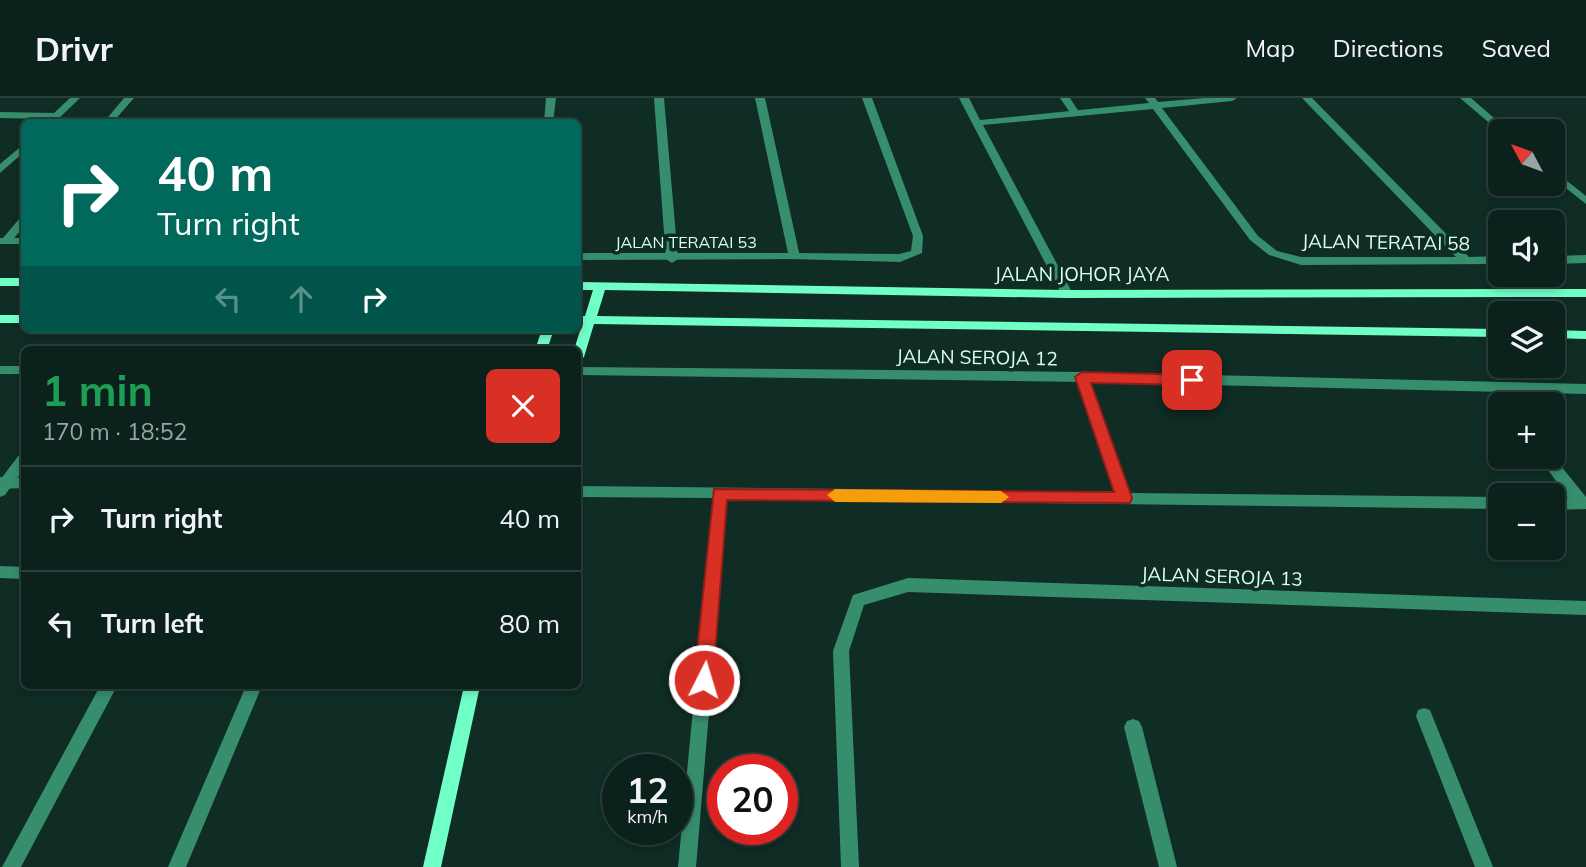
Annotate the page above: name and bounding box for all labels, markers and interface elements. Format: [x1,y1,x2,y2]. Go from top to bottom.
text: Drivr [35,28,113,69]
text: Map [1245,33,1295,63]
text: Directions [1333,33,1444,63]
text: Saved [1482,33,1551,63]
north arrow [1488,119,1564,196]
map controls [1488,119,1565,560]
text: 40 m [157,142,273,203]
icon: right [42,147,133,238]
text: Turn right [157,203,300,243]
button: sound [1488,210,1565,287]
street label: JALAN TERATAI 58 [1302,229,1470,255]
street label: JALAN TERATAI 53 [615,232,757,252]
street label: JALAN JOHOR JAYA [995,262,1169,286]
icon: left [209,280,247,318]
icon: ahead [282,280,320,318]
icon: right [355,280,393,318]
button: layers [1488,301,1565,378]
street label: JALAN SEROJA 12 [896,344,1058,370]
pin [1162,350,1222,410]
icon: arrive [1173,361,1211,399]
text: 1 min [42,364,153,417]
button: close [486,369,560,443]
button: + [1488,392,1565,469]
text: 170 m · 18:52 [42,417,187,446]
button: − [1488,483,1565,560]
icon: right [42,500,80,538]
text: Turn right [101,502,222,535]
text: 40 m [499,502,560,535]
street label: JALAN SEROJA 13 [1141,561,1303,591]
icon: left [42,605,80,643]
text: Turn left [101,607,203,640]
text: 80 m [499,607,560,640]
position arrow [667,643,741,717]
speed limit sign: 20 [707,754,798,845]
text: 12 [626,768,669,812]
text: km/h [627,805,668,828]

